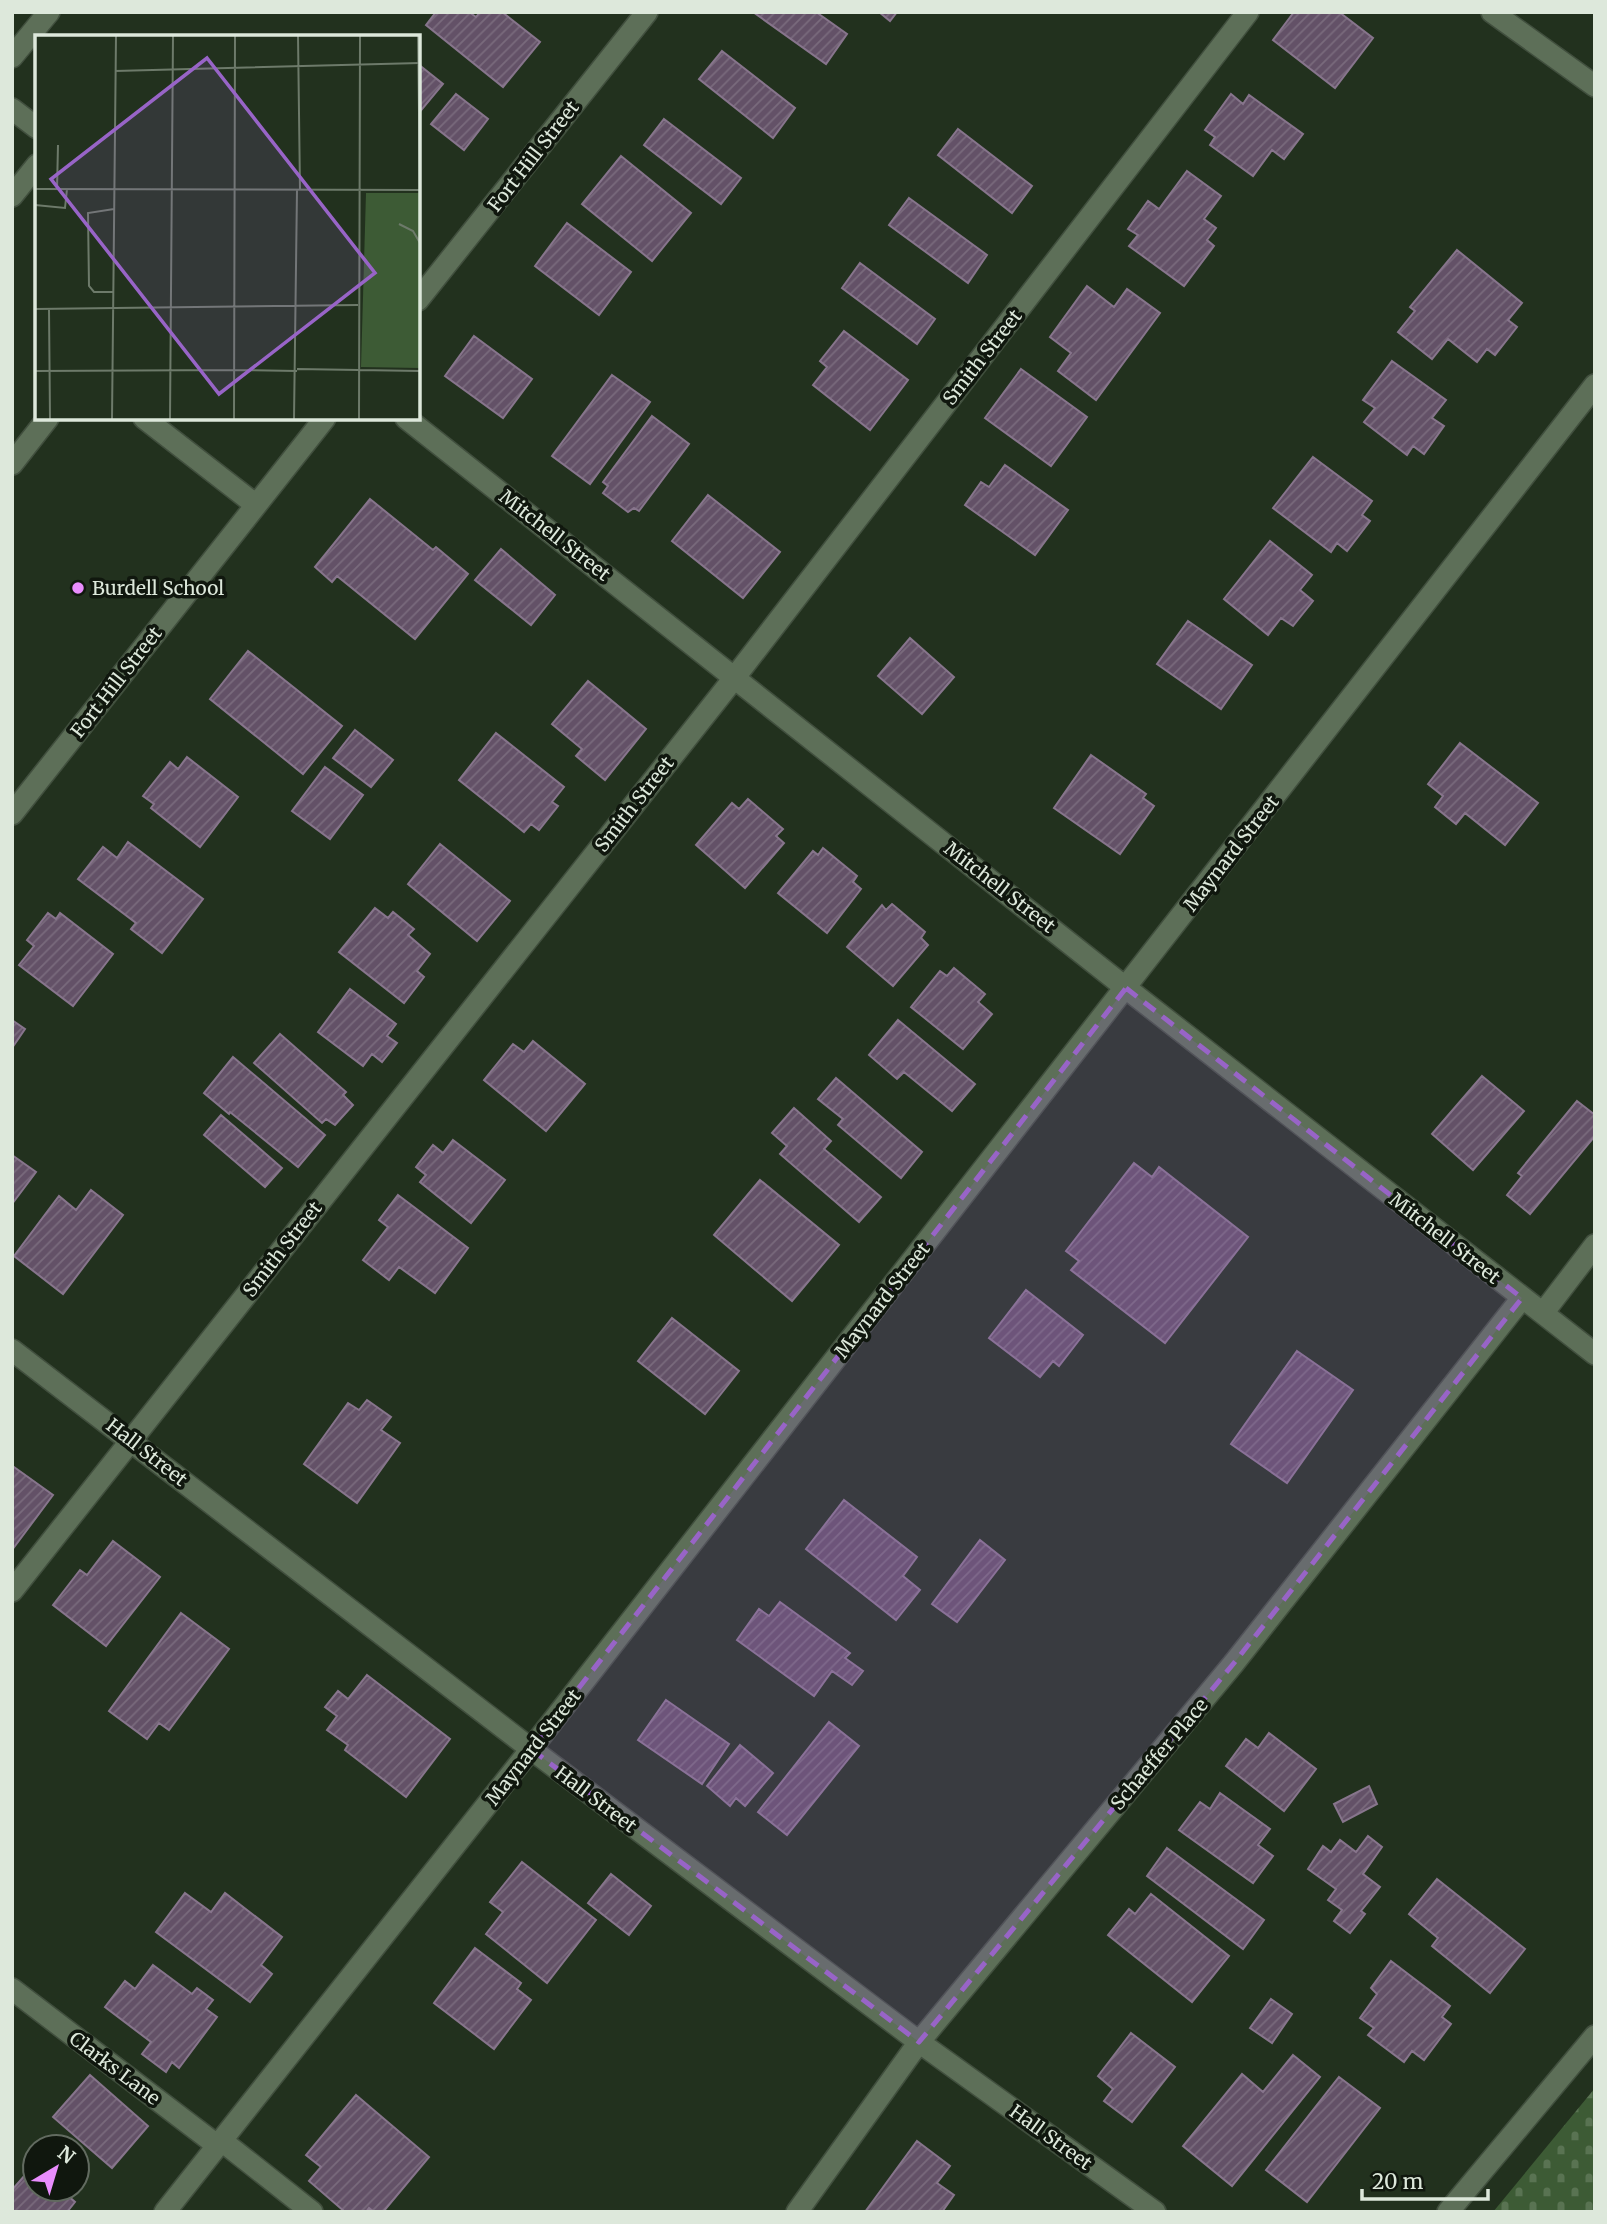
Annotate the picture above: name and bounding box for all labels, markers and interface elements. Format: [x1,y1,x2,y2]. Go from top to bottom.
inset map [35,35,420,420]
street label: Fort Hill Street [482,95,584,216]
street label: Smith Street [937,304,1027,409]
street label: Mitchell Street [495,484,616,586]
place label: Burdell School [92,576,224,600]
marker: Burdell School [70,580,86,596]
street label: Fort Hill Street [65,621,167,742]
street label: Smith Street [589,751,679,856]
street label: Maynard Street [1178,790,1284,916]
street label: Mitchell Street [940,836,1061,938]
street label: Mitchell Street [1385,1187,1506,1289]
street label: Smith Street [237,1196,327,1301]
street label: Maynard Street [829,1237,935,1363]
street label: Hall Street [102,1413,193,1491]
street label: Maynard Street [480,1684,586,1810]
street label: Schaeffer Place [1105,1693,1213,1815]
street label: Hall Street [550,1761,642,1838]
street label: Clarks Lane [65,2026,165,2110]
street label: Hall Street [1005,2099,1097,2175]
north arrow [21,2133,91,2203]
text: N [53,2141,80,2169]
scale bar [1362,2158,1488,2202]
text: 20 m [1372,2168,1424,2195]

